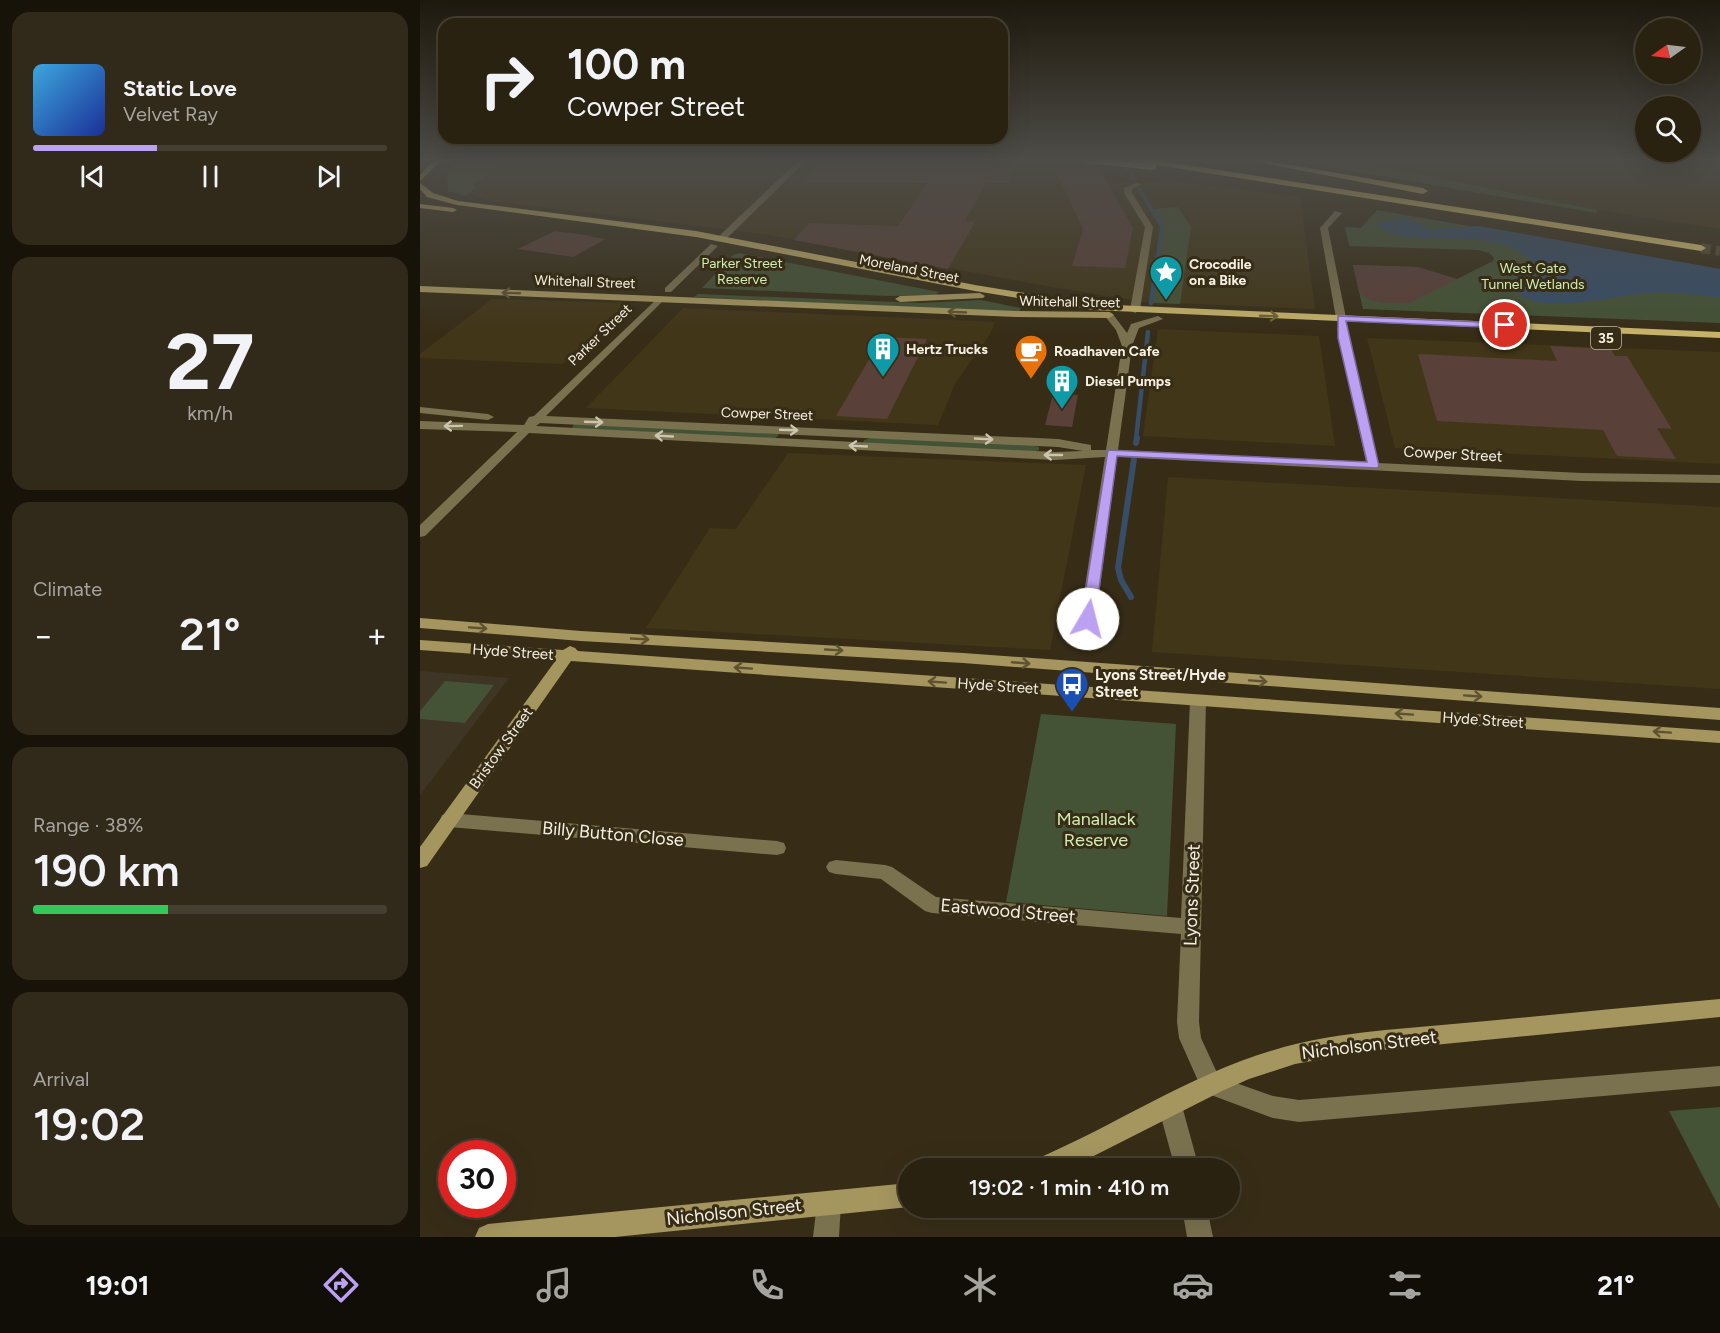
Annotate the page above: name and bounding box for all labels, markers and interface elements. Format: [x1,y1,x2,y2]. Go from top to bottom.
north arrow [1635,18,1701,84]
map controls [1635,18,1701,162]
text: 100 m [567,39,686,90]
icon: right [468,42,546,120]
text: Static Love [123,75,237,102]
text: Cowper Street [567,90,745,123]
button: search [1635,96,1701,162]
text: Velvet Ray [123,102,218,126]
icon: previous [76,160,109,193]
icon: pause [194,160,227,193]
icon: next [312,160,345,193]
street label: Moreland Street [858,251,960,287]
place icon: Crocodile on a Bike [1148,254,1184,301]
park label: Parker Street Reserve [701,255,783,288]
place label: Crocodile on a Bike [1189,256,1252,289]
park label: West Gate Tunnel Wetlands [1481,260,1585,293]
street label: Whitehall Street [534,272,636,292]
one-way arrow [501,287,521,298]
street label: Whitehall Street [1019,293,1121,311]
pin [1479,299,1530,350]
street label: Parker Street [565,301,635,369]
one-way arrow [948,306,968,317]
icon: arrive [1488,308,1521,341]
one-way arrow [1258,310,1278,321]
text: 27 [166,315,254,409]
road number: 35 [1591,327,1621,349]
building icon: Hertz Trucks [865,331,901,378]
cafe icon: Roadhaven Cafe [1013,333,1049,380]
place label: Hertz Trucks [906,341,988,358]
place label: Roadhaven Cafe [1054,343,1160,360]
building icon: Diesel Pumps [1044,363,1080,410]
place label: Diesel Pumps [1085,373,1171,390]
text: km/h [187,401,233,425]
street label: Cowper Street [721,404,813,424]
one-way arrow [584,416,604,427]
one-way arrow [443,421,463,432]
one-way arrow [778,424,798,435]
one-way arrow [654,431,674,442]
one-way arrow [973,434,993,445]
one-way arrow [849,440,869,451]
street label: Cowper Street [1403,442,1503,466]
one-way arrow [1044,450,1064,461]
text: Climate [33,577,102,601]
position arrow [1056,587,1120,651]
text: 21° [179,607,241,661]
text: − [33,616,54,655]
text: + [366,616,387,655]
one-way arrow [468,622,488,633]
one-way arrow [629,634,649,645]
street label: Hyde Street [472,640,555,664]
one-way arrow [824,645,844,656]
one-way arrow [1011,658,1031,669]
one-way arrow [733,662,753,673]
bus stop icon: Lyons Street/Hyde Street [1054,666,1090,713]
place label: Lyons Street/Hyde Street [1095,666,1227,701]
street label: Hyde Street [957,674,1040,698]
one-way arrow [1247,675,1267,686]
one-way arrow [928,676,948,687]
one-way arrow [1463,691,1483,702]
street label: Bristow Street [465,703,537,792]
street label: Hyde Street [1442,708,1525,732]
one-way arrow [1395,709,1415,720]
one-way arrow [1652,727,1672,738]
park label: Manallack Reserve [1056,808,1136,851]
text: Range · 38% [33,813,143,837]
street label: Billy Button Close [541,817,685,851]
text: 190 km [33,843,180,897]
street label: Lyons Street [1179,843,1205,946]
street label: Eastwood Street [940,894,1076,928]
street label: Nicholson Street [1300,1026,1438,1064]
text: Arrival [33,1067,89,1091]
text: 19:02 [33,1097,145,1151]
speed limit sign: 30 [438,1140,516,1218]
text: 19:02 · 1 min · 410 m [969,1174,1169,1201]
street label: Nicholson Street [665,1194,803,1230]
icon: directions [320,1264,362,1306]
icon: music [533,1264,575,1306]
icon: phone [746,1264,788,1306]
icon: climate [959,1264,1001,1306]
icon: car [1172,1264,1214,1306]
icon: filters [1384,1264,1426,1306]
text: 19:01 [85,1269,149,1302]
text: 21° [1597,1269,1635,1302]

